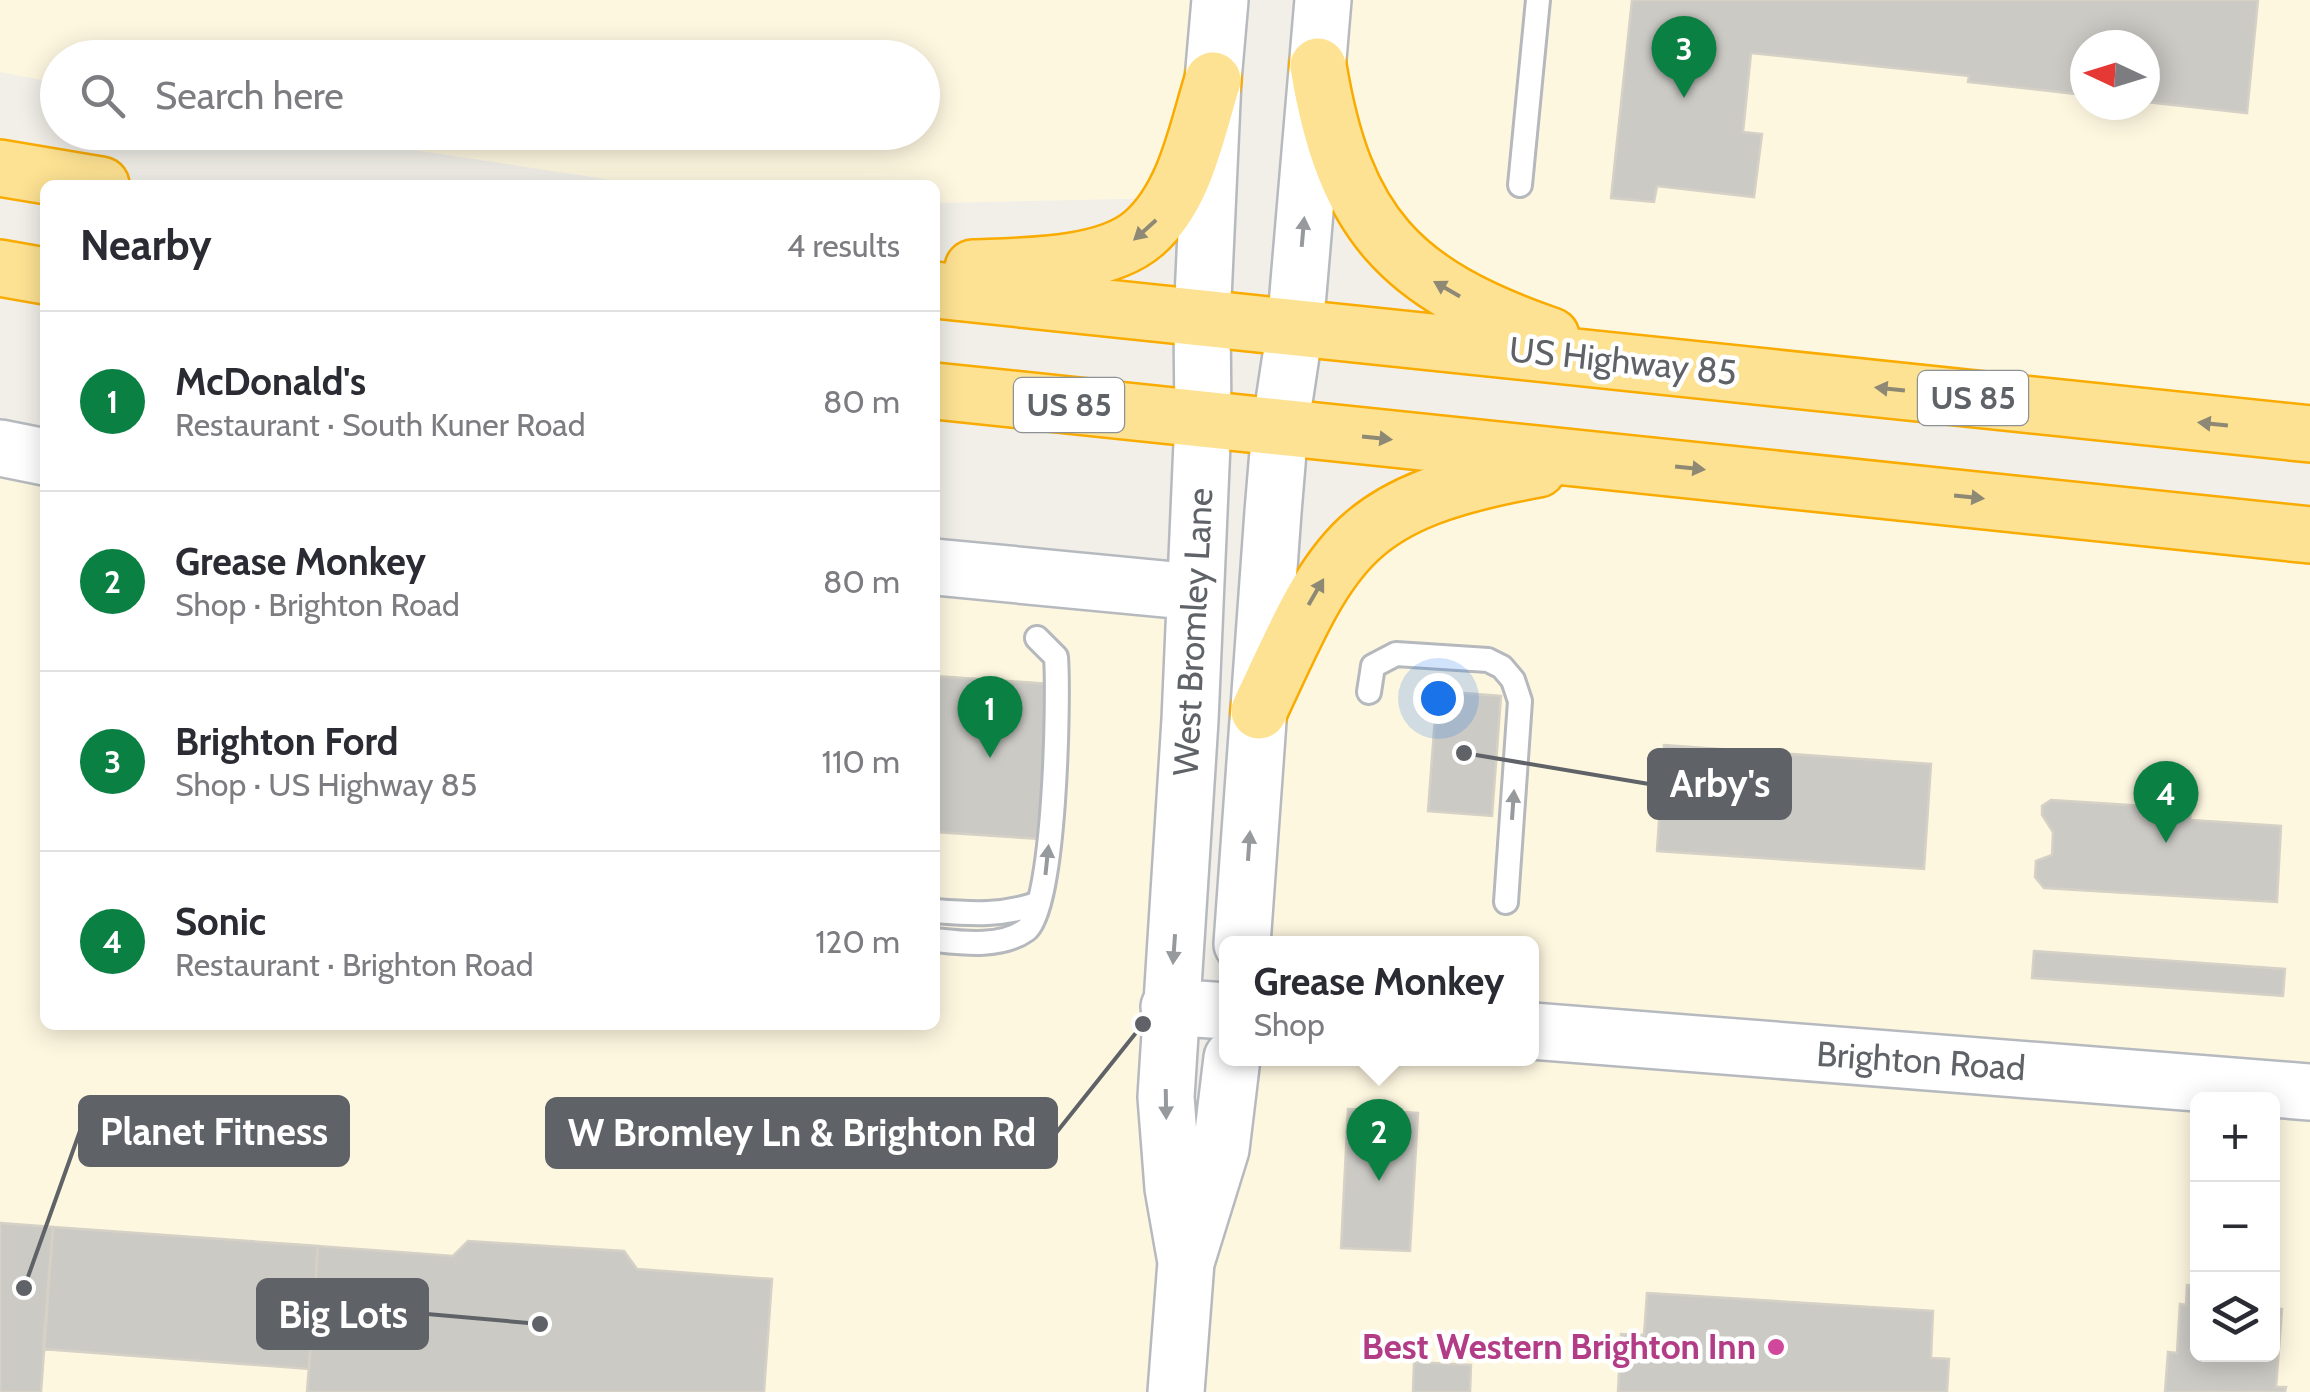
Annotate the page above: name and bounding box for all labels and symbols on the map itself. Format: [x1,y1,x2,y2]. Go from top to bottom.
pin: 3 [1652,16,1716,98]
north arrow [2070,30,2160,120]
one-way arrow [1296,215,1312,247]
one-way arrow [1133,218,1157,241]
one-way arrow [1433,280,1461,298]
street label: US Highway 85 [1507,327,1739,394]
road number: US 85 [1918,371,2028,425]
road number: US 85 [1014,378,1124,432]
one-way arrow [1874,381,1905,397]
one-way arrow [2197,415,2228,431]
one-way arrow [1362,430,1394,446]
one-way arrow [1674,461,1706,477]
street label: West Bromley Lane [1163,487,1222,777]
one-way arrow [1953,489,1985,505]
one-way arrow [1307,578,1324,606]
your location [1413,673,1464,724]
pin: 1 [958,676,1022,758]
callout: Arby's [1649,750,1790,818]
text: Arby's [1670,760,1770,807]
pin: 4 [2134,760,2198,843]
one-way arrow [1505,789,1521,821]
one-way arrow [1242,830,1258,862]
one-way arrow [1039,844,1055,876]
one-way arrow [1165,934,1181,966]
street label: Brighton Road [1815,1032,2027,1089]
one-way arrow [1159,1089,1175,1121]
callout: Planet Fitness [80,1097,348,1165]
pin: 2 [1346,1098,1412,1181]
callout: W Bromley Ln & Brighton Rd [547,1099,1056,1167]
text: Planet Fitness [100,1108,328,1155]
text: W Bromley Ln & Brighton Rd [568,1109,1036,1156]
callout: Big Lots [258,1280,427,1348]
text: Big Lots [278,1291,408,1338]
place label: Best Western Brighton Inn [1362,1325,1756,1368]
marker: Best Western Brighton Inn [1765,1336,1787,1358]

